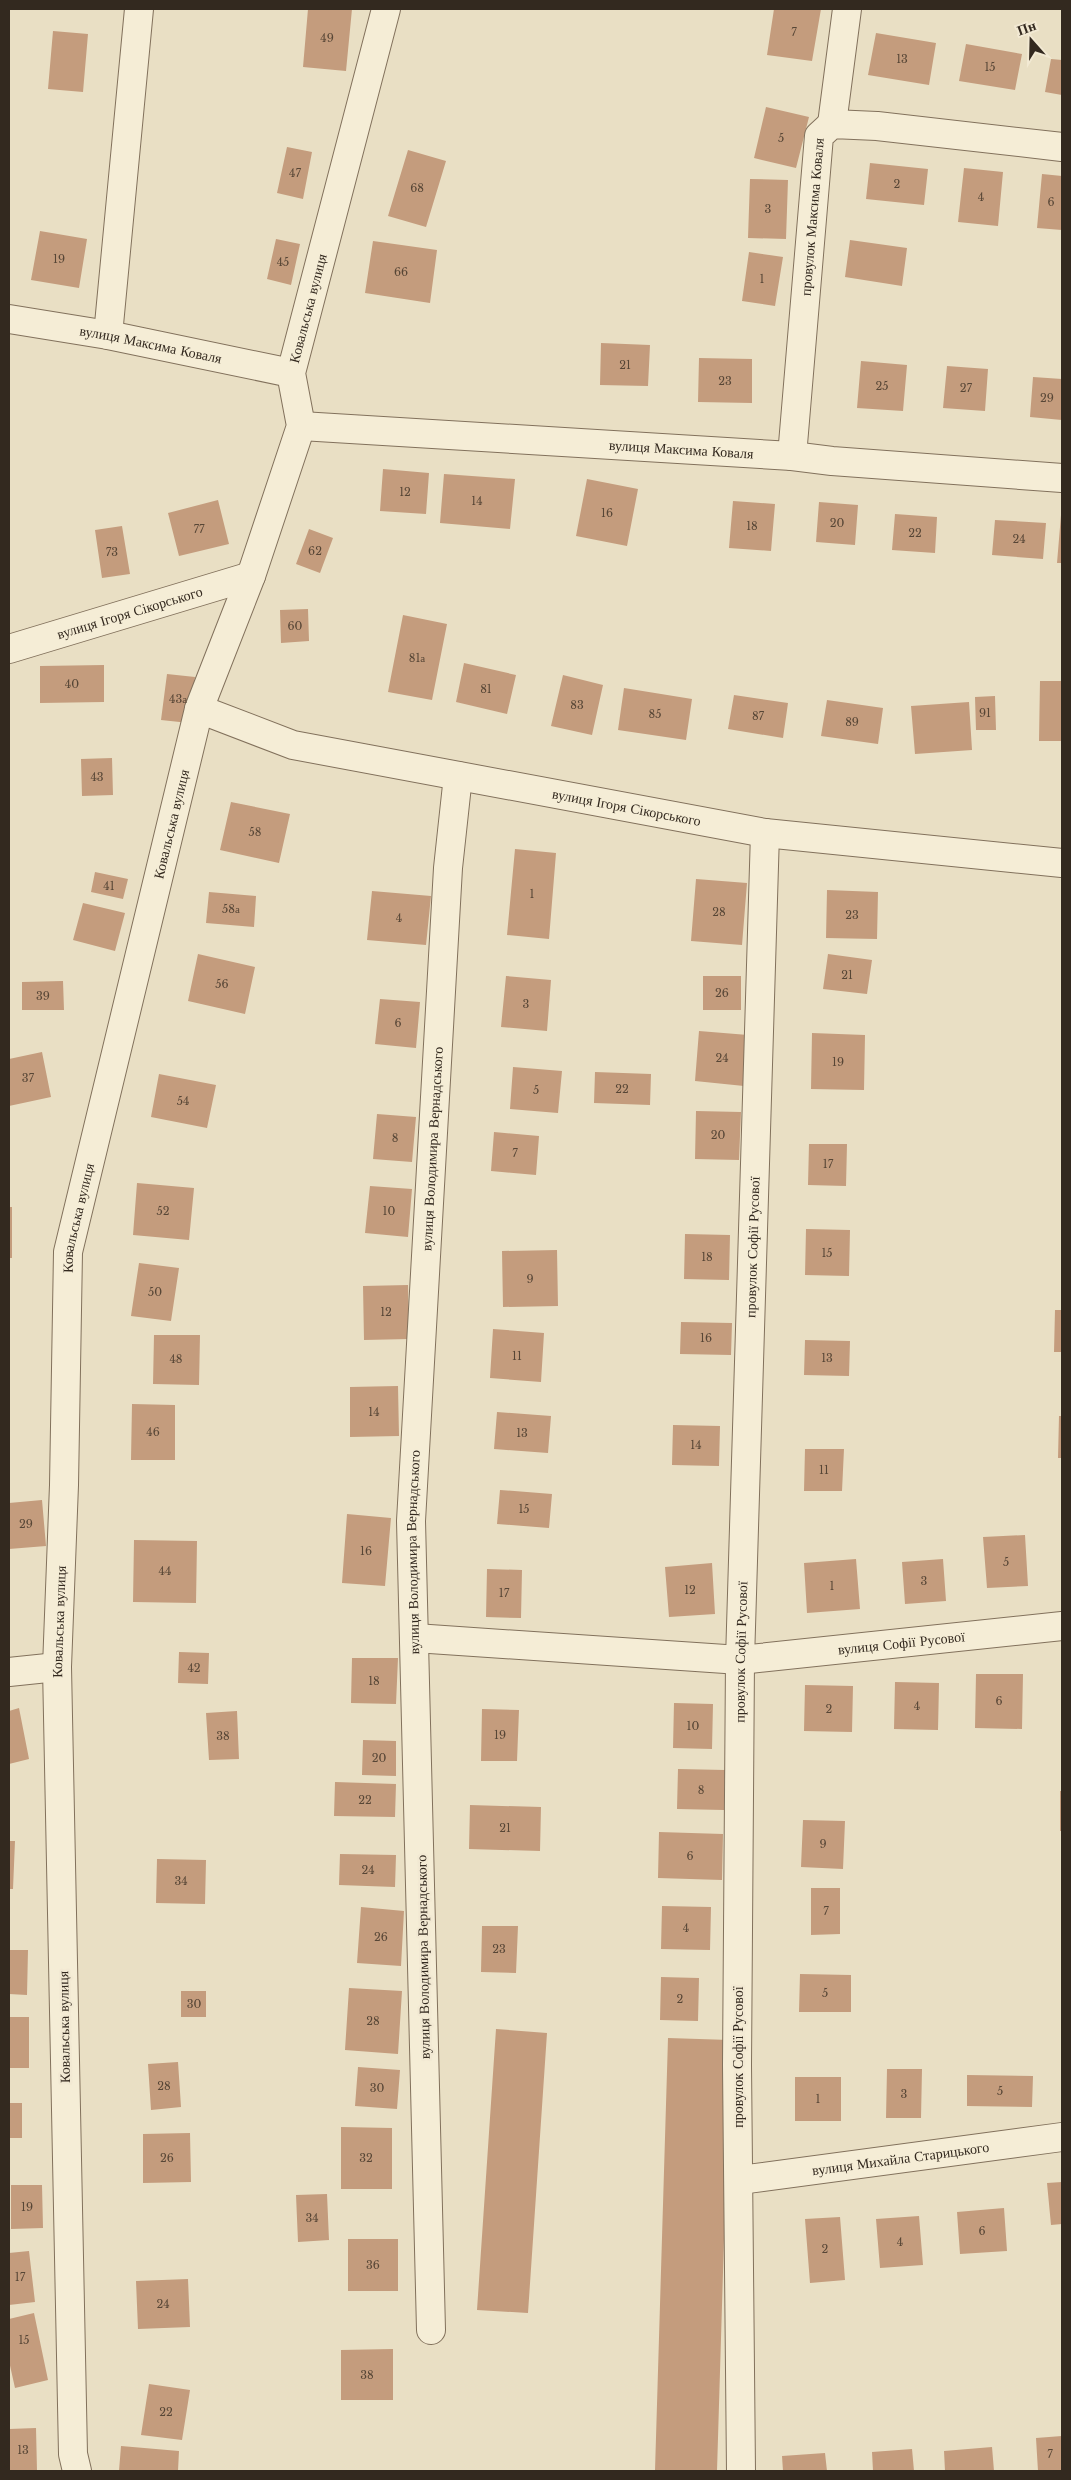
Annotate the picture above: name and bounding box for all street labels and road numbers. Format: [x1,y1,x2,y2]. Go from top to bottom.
street label: провулок Максима Коваля [797,137,828,297]
street label: Ковальська вулиця [285,251,331,365]
street label: вулиця Максима Коваля [78,322,224,368]
street label: вулиця Максима Коваля [609,436,755,463]
street label: вулиця Ігоря Сікорського [55,582,205,643]
street label: Ковальська вулиця [149,767,193,881]
street label: вулиця Ігоря Сікорського [551,785,702,830]
street label: вулиця Володимира Вернадського [417,1046,447,1251]
street label: Ковальська вулиця [59,1161,98,1273]
street label: провулок Софії Русової [741,1176,764,1318]
street label: вулиця Володимира Вернадського [402,1450,424,1655]
street label: Ковальська вулиця [48,1565,70,1678]
street label: провулок Софії Русової [731,1581,751,1723]
street label: вулиця Софії Русової [837,1627,966,1659]
street label: вулиця Володимира Вернадського [412,1855,434,2059]
street label: Ковальська вулиця [54,1970,74,2083]
street label: провулок Софії Русової [729,1986,747,2128]
street label: вулиця Михайла Старицького [811,2138,990,2179]

